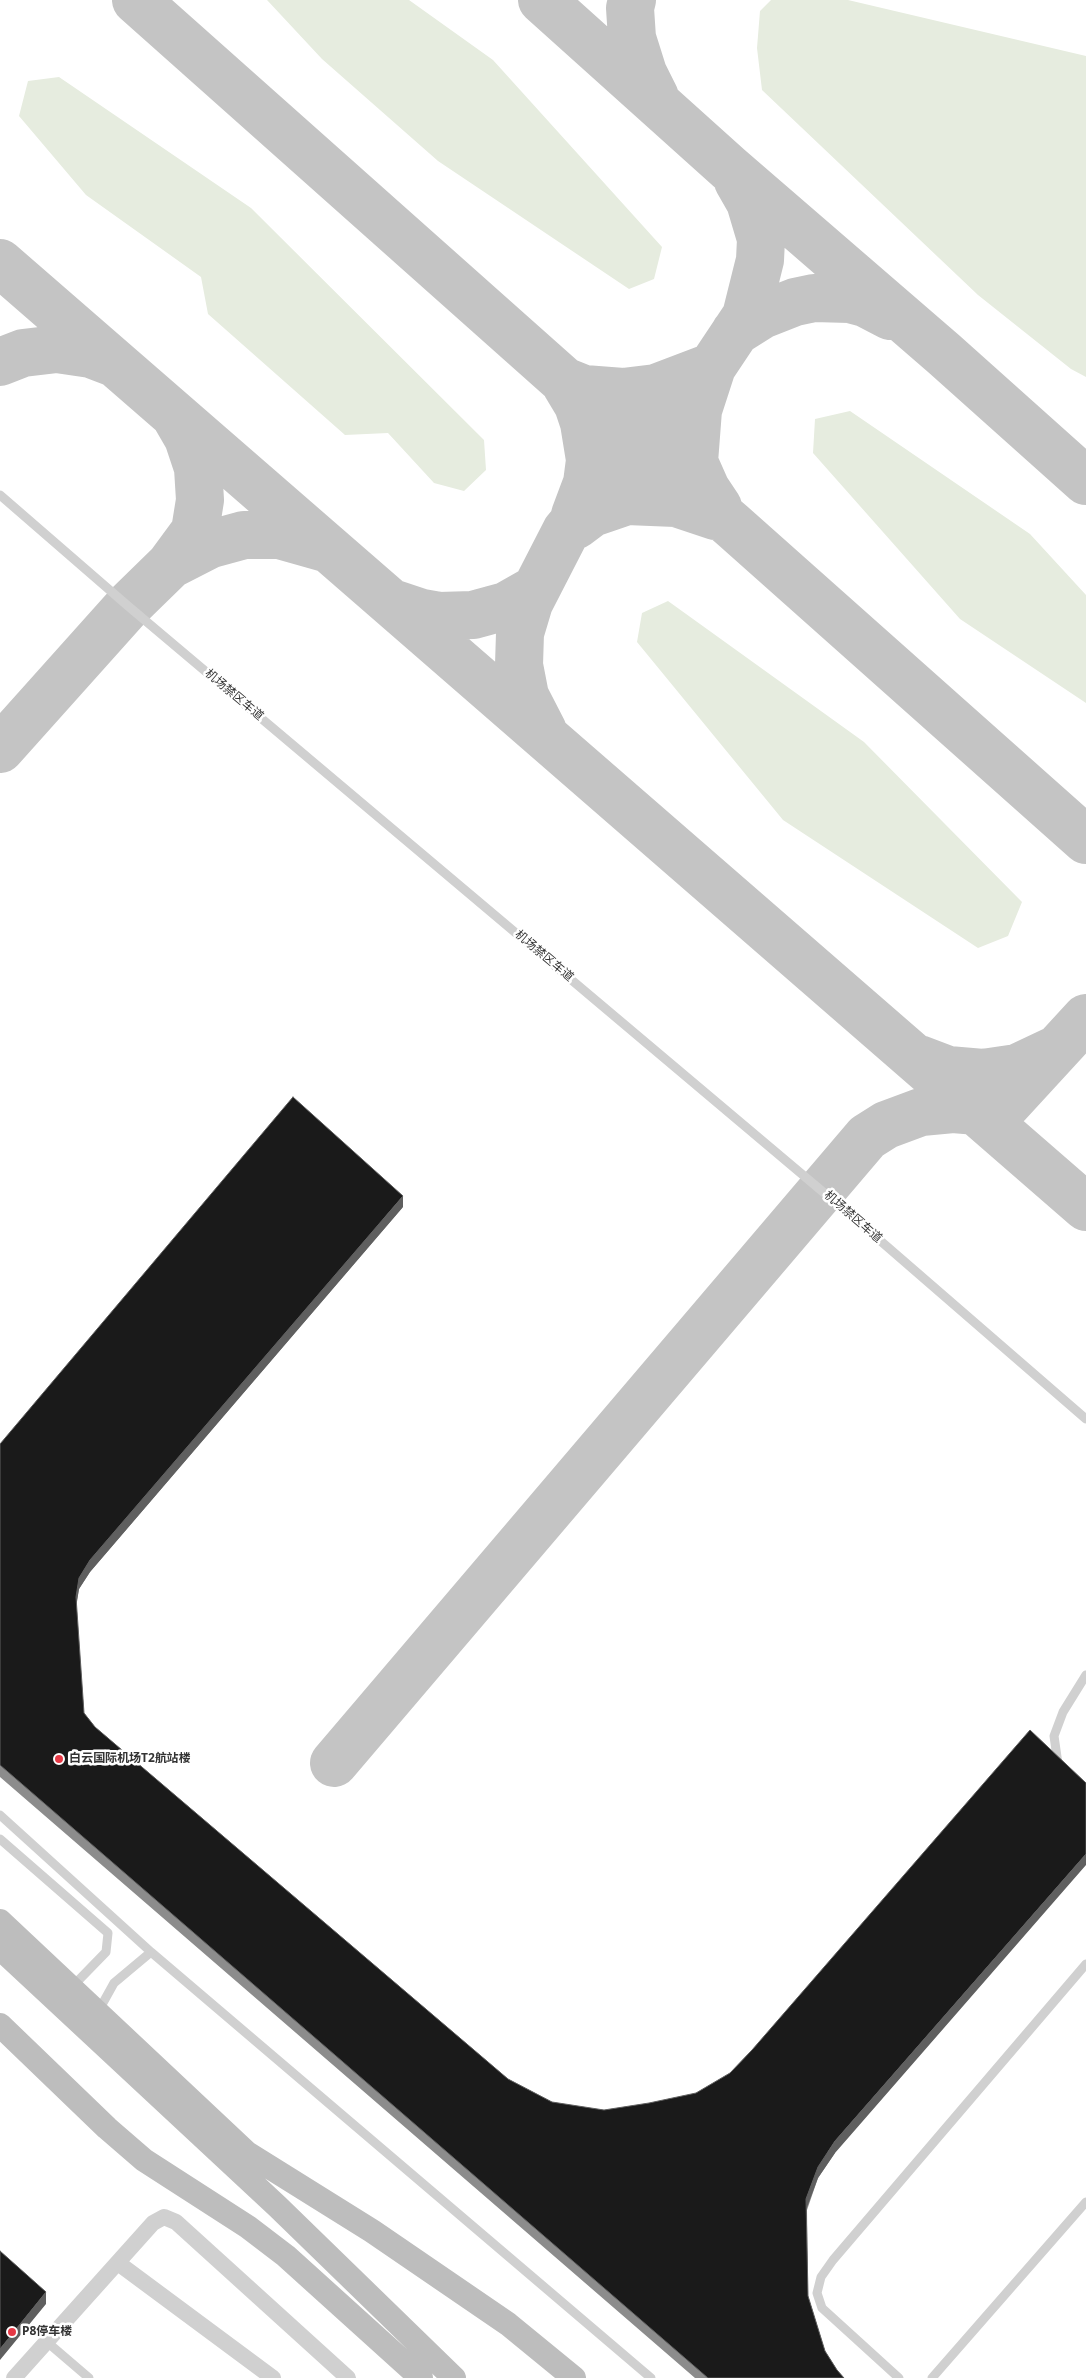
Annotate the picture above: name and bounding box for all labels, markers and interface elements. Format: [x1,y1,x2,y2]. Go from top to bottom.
street label: 机场禁区车道 [202,666,266,724]
street label: 机场禁区车道 [512,927,576,985]
street label: 机场禁区车道 [821,1188,885,1246]
place label: 白云国际机场T2航站楼 [69,1752,191,1766]
marker: 白云国际机场T2航站楼 [53,1753,65,1765]
place label: P8停车楼 [22,2325,72,2339]
marker: P8停车楼 [6,2326,18,2338]

